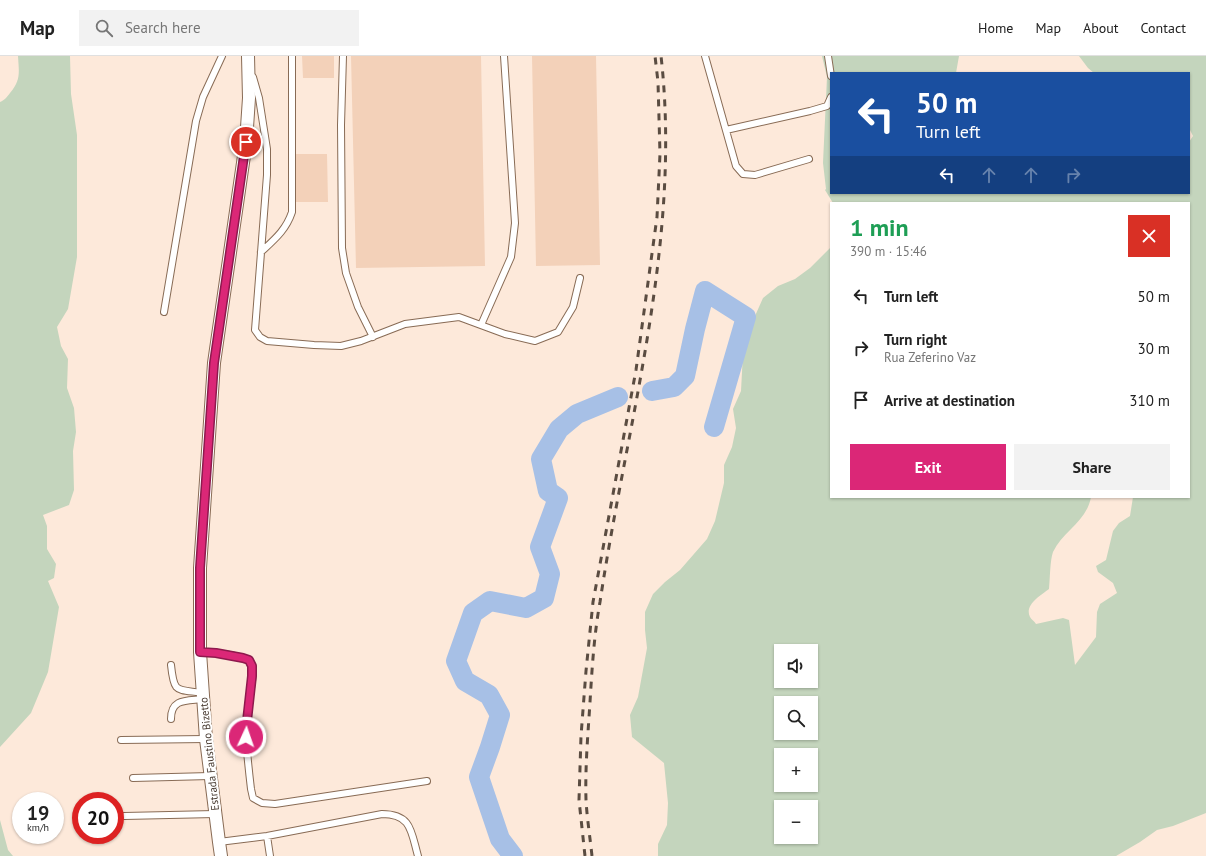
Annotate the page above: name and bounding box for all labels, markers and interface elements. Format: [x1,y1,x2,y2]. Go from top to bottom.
search box [79,10,359,46]
text: Map [20,16,55,40]
icon: search [93,17,115,39]
text: Search here [125,18,201,37]
text: Home [978,19,1013,37]
text: Map [1035,19,1061,37]
text: About [1083,19,1119,37]
text: Contact [1141,19,1186,37]
text: 50 m [916,84,977,121]
icon: left [850,88,902,140]
text: Turn left [916,120,981,143]
pin [229,125,263,159]
icon: arrive [235,131,257,153]
icon: left [936,164,958,186]
icon: ahead [978,164,1000,186]
icon: ahead [1020,164,1042,186]
icon: right [1062,164,1084,186]
text: 1 min [850,212,909,243]
button: close [1128,215,1170,257]
text: 390 m · 15:46 [850,243,927,260]
icon: left [850,285,872,307]
text: Turn left [884,287,938,306]
text: 50 m [1137,287,1170,306]
text: Turn right [884,330,947,349]
icon: right [850,337,872,359]
text: 30 m [1137,339,1170,358]
text: Rua Zeferino Vaz [884,349,976,366]
icon: arrive [850,389,872,411]
text: Arrive at destination [884,391,1015,410]
text: 310 m [1129,391,1170,410]
button: Exit [850,444,1006,490]
button: Share [1014,444,1170,490]
map controls [774,644,818,844]
button: sound [774,644,818,688]
button: search [774,696,818,740]
street label: Estrada Faustino Bizetto [196,697,222,811]
position arrow [225,716,267,758]
button: + [774,748,818,792]
speed limit sign: 20 [72,792,124,844]
text: 19 [27,800,49,826]
button: − [774,800,818,844]
text: km/h [27,821,49,834]

